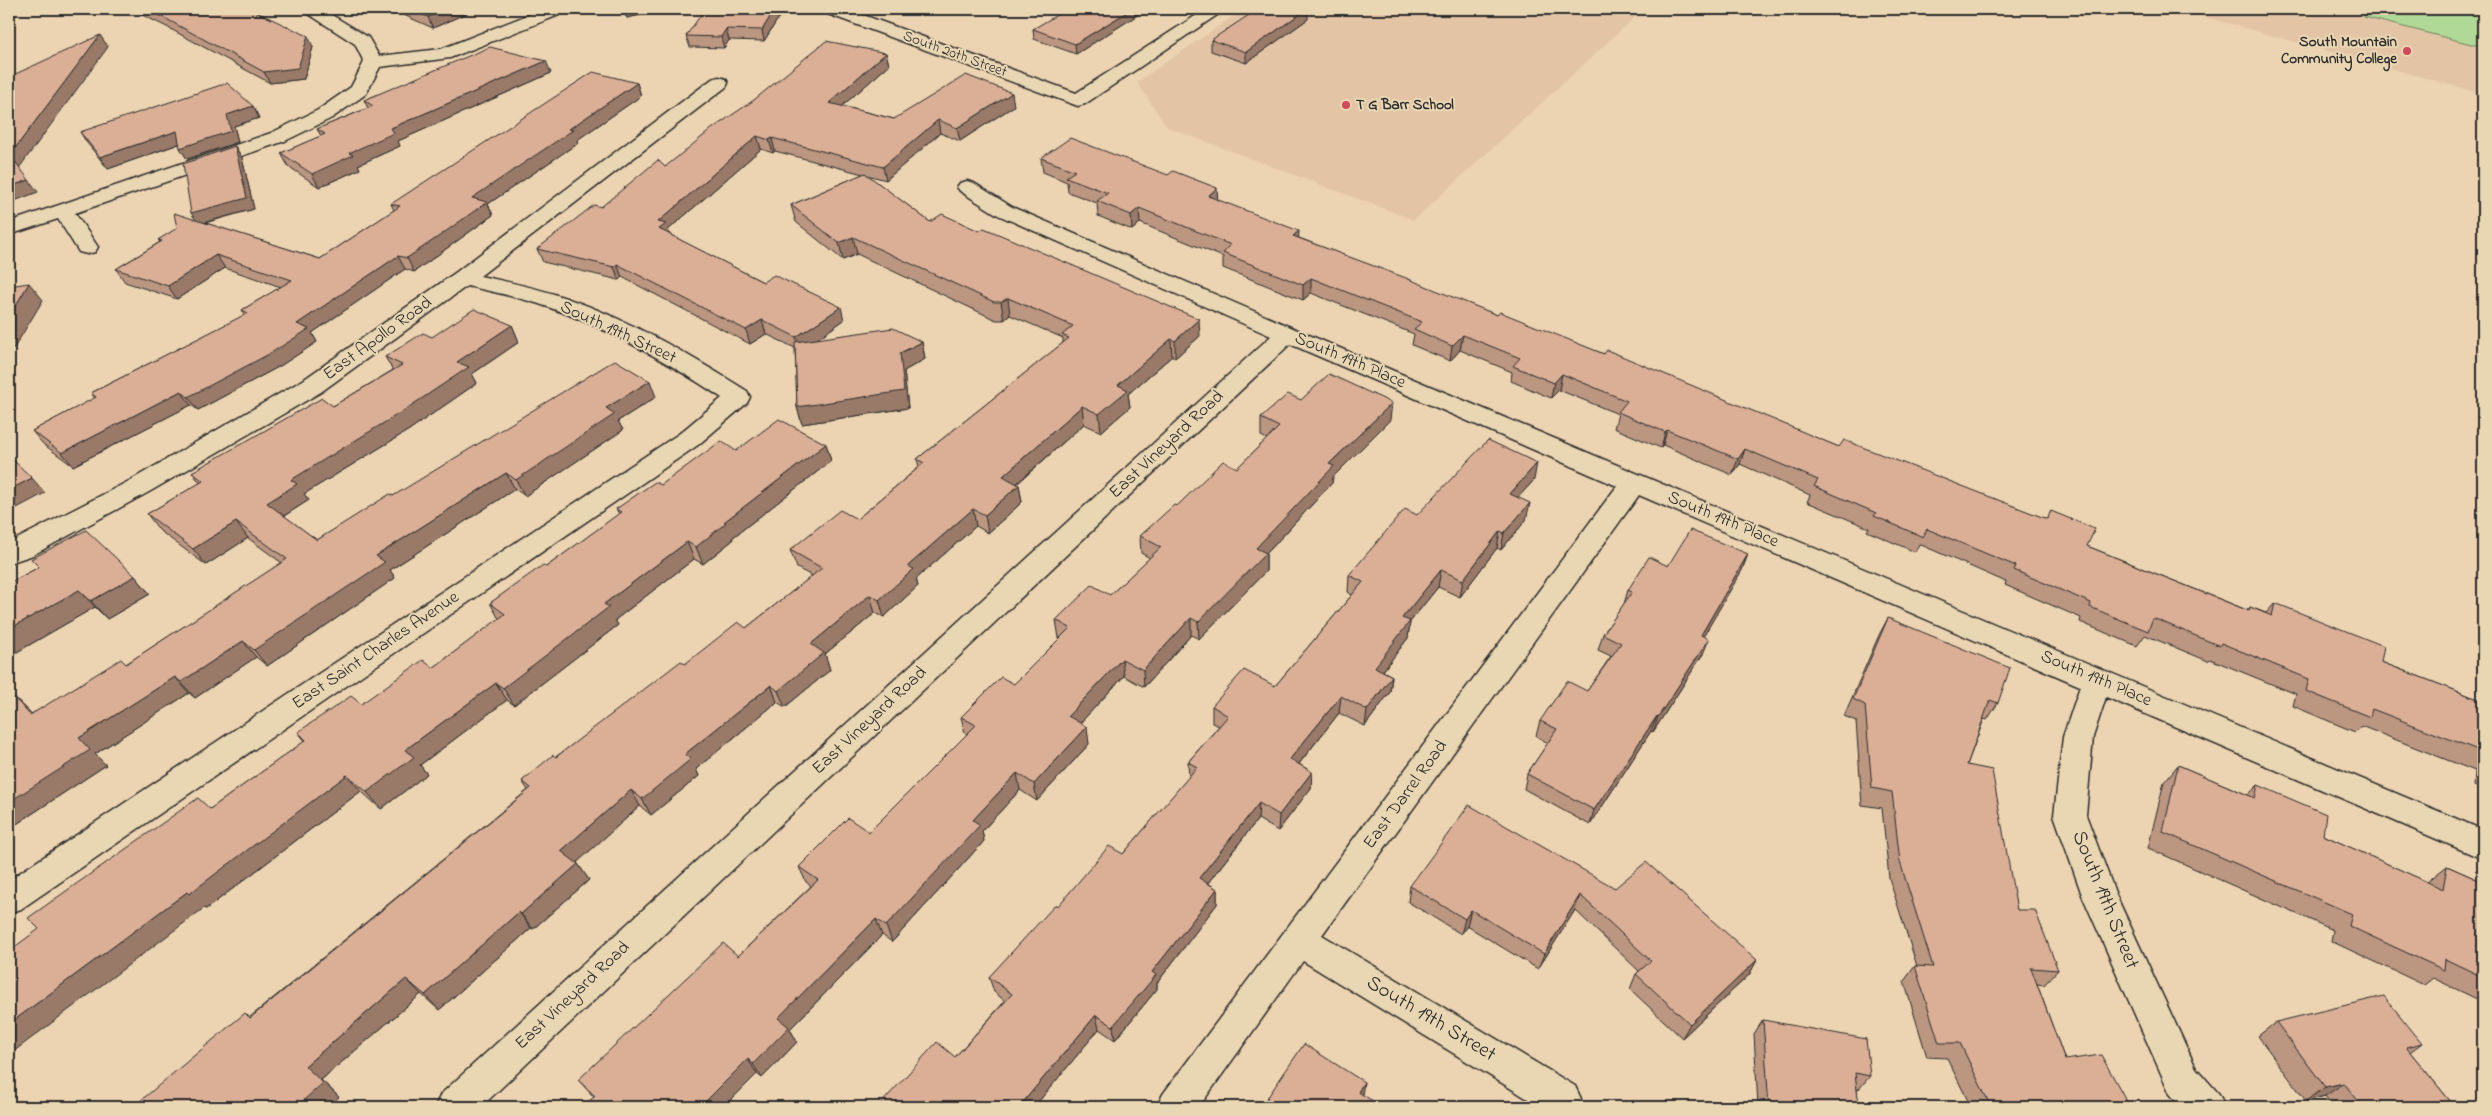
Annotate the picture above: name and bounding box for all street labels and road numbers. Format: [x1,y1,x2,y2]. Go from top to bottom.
street label: South 20th Street [900,25,1010,83]
street label: East Apollo Road [318,291,438,387]
street label: South 19th Street [555,295,681,371]
street label: South 19th Place [1290,326,1411,397]
street label: East Vineyard Road [1104,385,1230,505]
street label: South 19th Place [1663,485,1784,556]
street label: East Saint Charles Avenue [287,585,466,717]
street label: South 19th Place [2036,644,2157,715]
street label: East Vineyard Road [807,661,933,781]
street label: East Darrel Road [1358,735,1454,855]
street label: South 19th Street [2064,826,2146,974]
street label: East Vineyard Road [510,936,636,1056]
street label: South 19th Street [1360,968,1502,1070]

